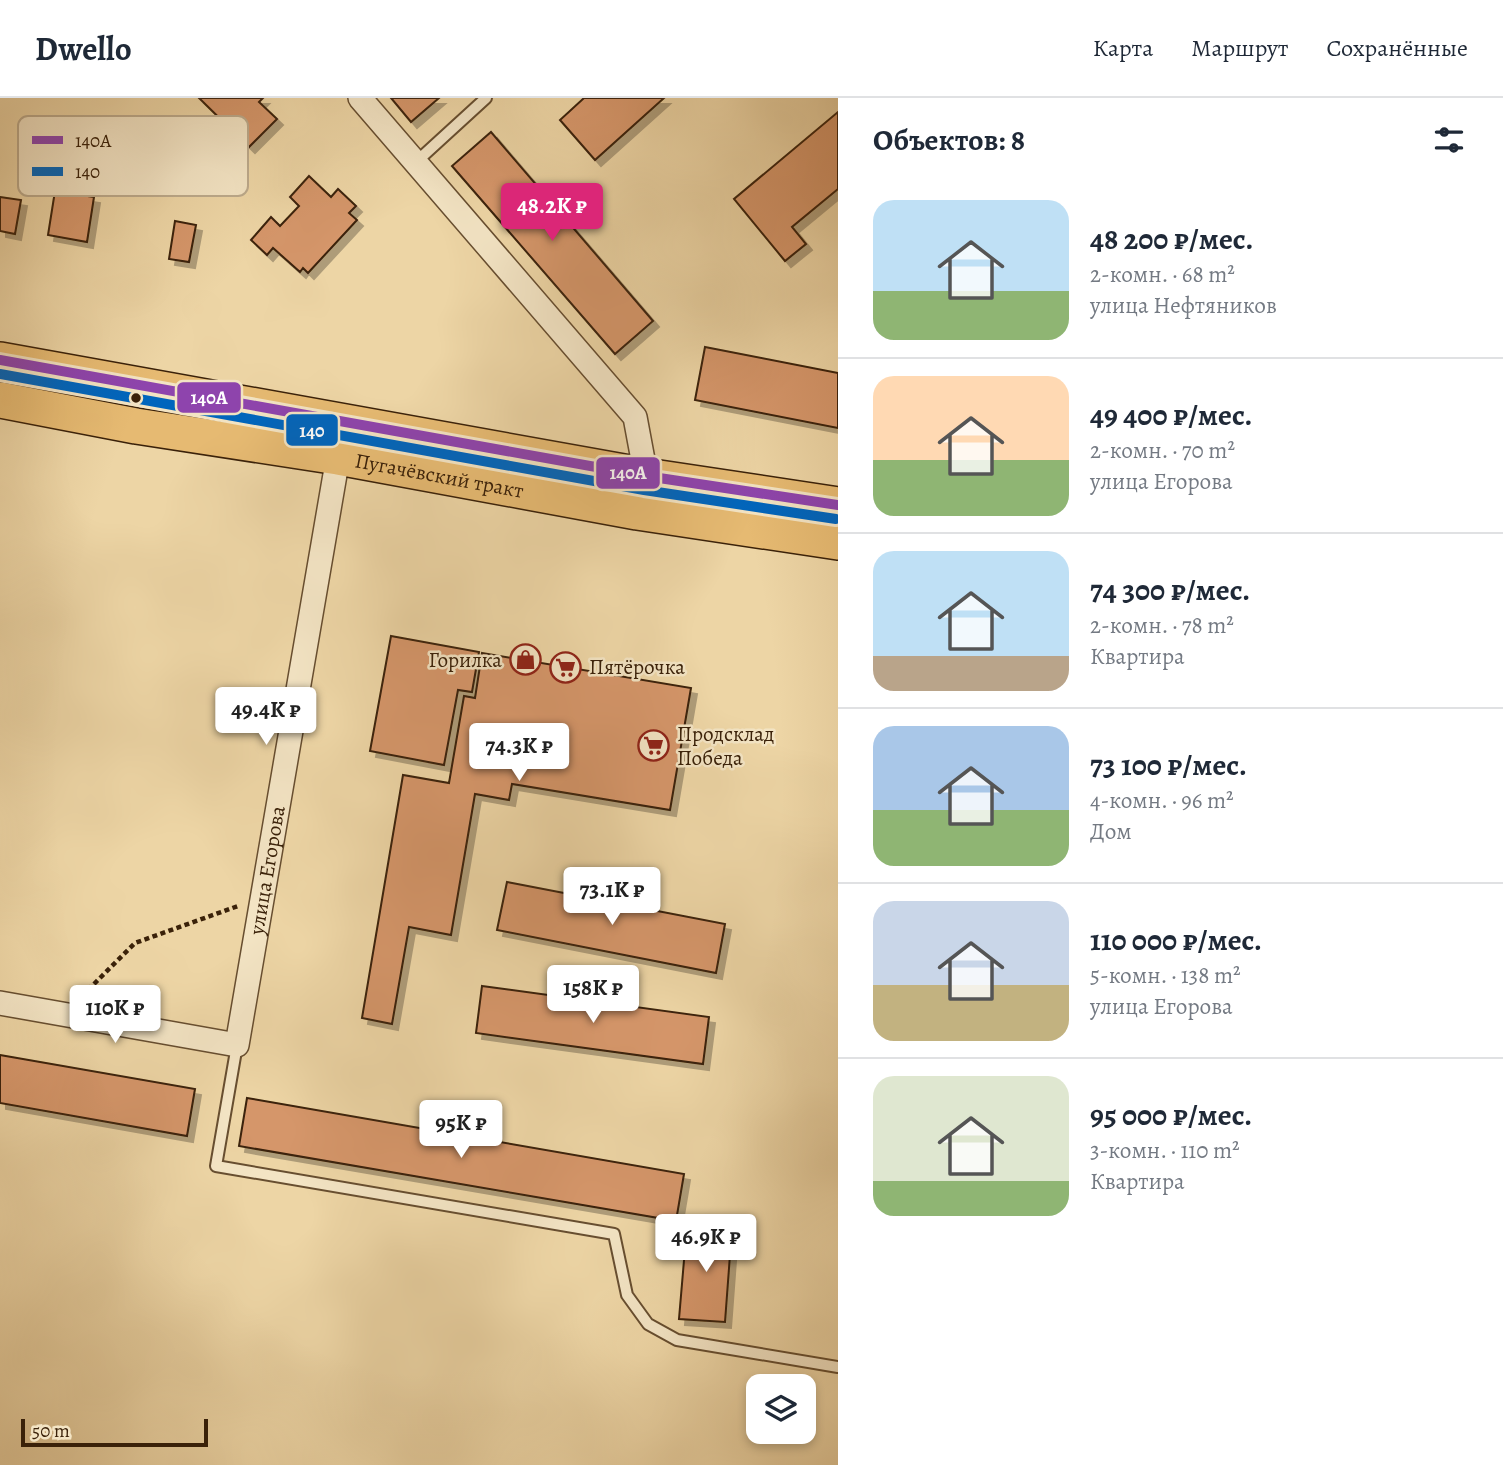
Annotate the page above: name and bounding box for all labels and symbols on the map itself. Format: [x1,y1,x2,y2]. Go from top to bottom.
legend [18,116,248,196]
text: 140А [75,128,112,154]
text: 140 [75,159,100,185]
pin: 48.2K ₽ [487,184,617,243]
line badge: 140А [176,381,242,414]
text: 140А [190,385,229,411]
unlabelled marker [129,391,143,405]
line badge: 140 [285,413,339,447]
text: 140 [299,418,325,444]
street label: Пугачёвский тракт [353,446,526,505]
line badge: 140А [595,456,661,490]
text: 140А [609,460,648,486]
shop icon: Горилка [508,643,542,677]
place label: Горилка [429,646,502,674]
supermarket icon: Пятёрочка [549,650,583,684]
place label: Пятёрочка [589,653,685,681]
pin: 49.4K ₽ [201,688,331,747]
place label: Продсклад Победа [677,720,774,772]
pin: 74.3K ₽ [454,724,584,783]
supermarket icon: Продсклад Победа [637,729,671,763]
street label: улица Егорова [242,803,292,938]
pin: 73.1K ₽ [547,868,677,927]
pin: 158K ₽ [536,965,650,1025]
pin: 110K ₽ [58,986,172,1045]
pin: 95K ₽ [412,1100,510,1160]
pin: 46.9K ₽ [641,1214,771,1274]
scale bar [21,1416,208,1448]

